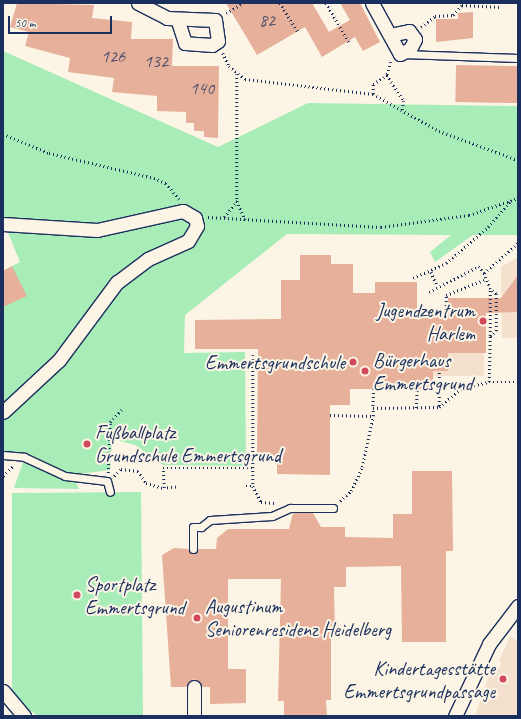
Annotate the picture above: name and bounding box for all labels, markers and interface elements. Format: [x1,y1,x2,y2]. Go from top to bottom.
scale bar [10,8,114,34]
house number: 82 [259,9,275,31]
text: 50 m [15,15,35,31]
house number: 126 [101,45,125,67]
house number: 132 [144,50,168,72]
house number: 140 [190,77,214,99]
place label: Jugendzentrum Harlem [376,298,475,345]
marker: Jugendzentrum Harlem [478,316,488,326]
place label: Bürgerhaus Emmertsgrund [373,348,473,395]
place label: Emmertsgrundschule [205,350,345,374]
marker: Emmertsgrundschule [348,357,358,367]
marker: Bürgerhaus Emmertsgrund [360,366,370,376]
place label: Fußballplatz Grundschule Emmertsgrund [95,420,281,467]
marker: Fußballplatz Grundschule Emmertsgrund [82,439,92,449]
place label: Sportplatz Emmertsgrund [85,572,185,619]
marker: Sportplatz Emmertsgrund [72,590,82,600]
place label: Augustinum Seniorenresidenz Heidelberg [205,594,391,641]
marker: Augustinum Seniorenresidenz Heidelberg [192,613,202,623]
place label: Kindertagesstätte Emmertsgrundpassage [344,656,495,703]
marker: Kindertagesstätte Emmertsgrundpassage [498,674,508,684]

